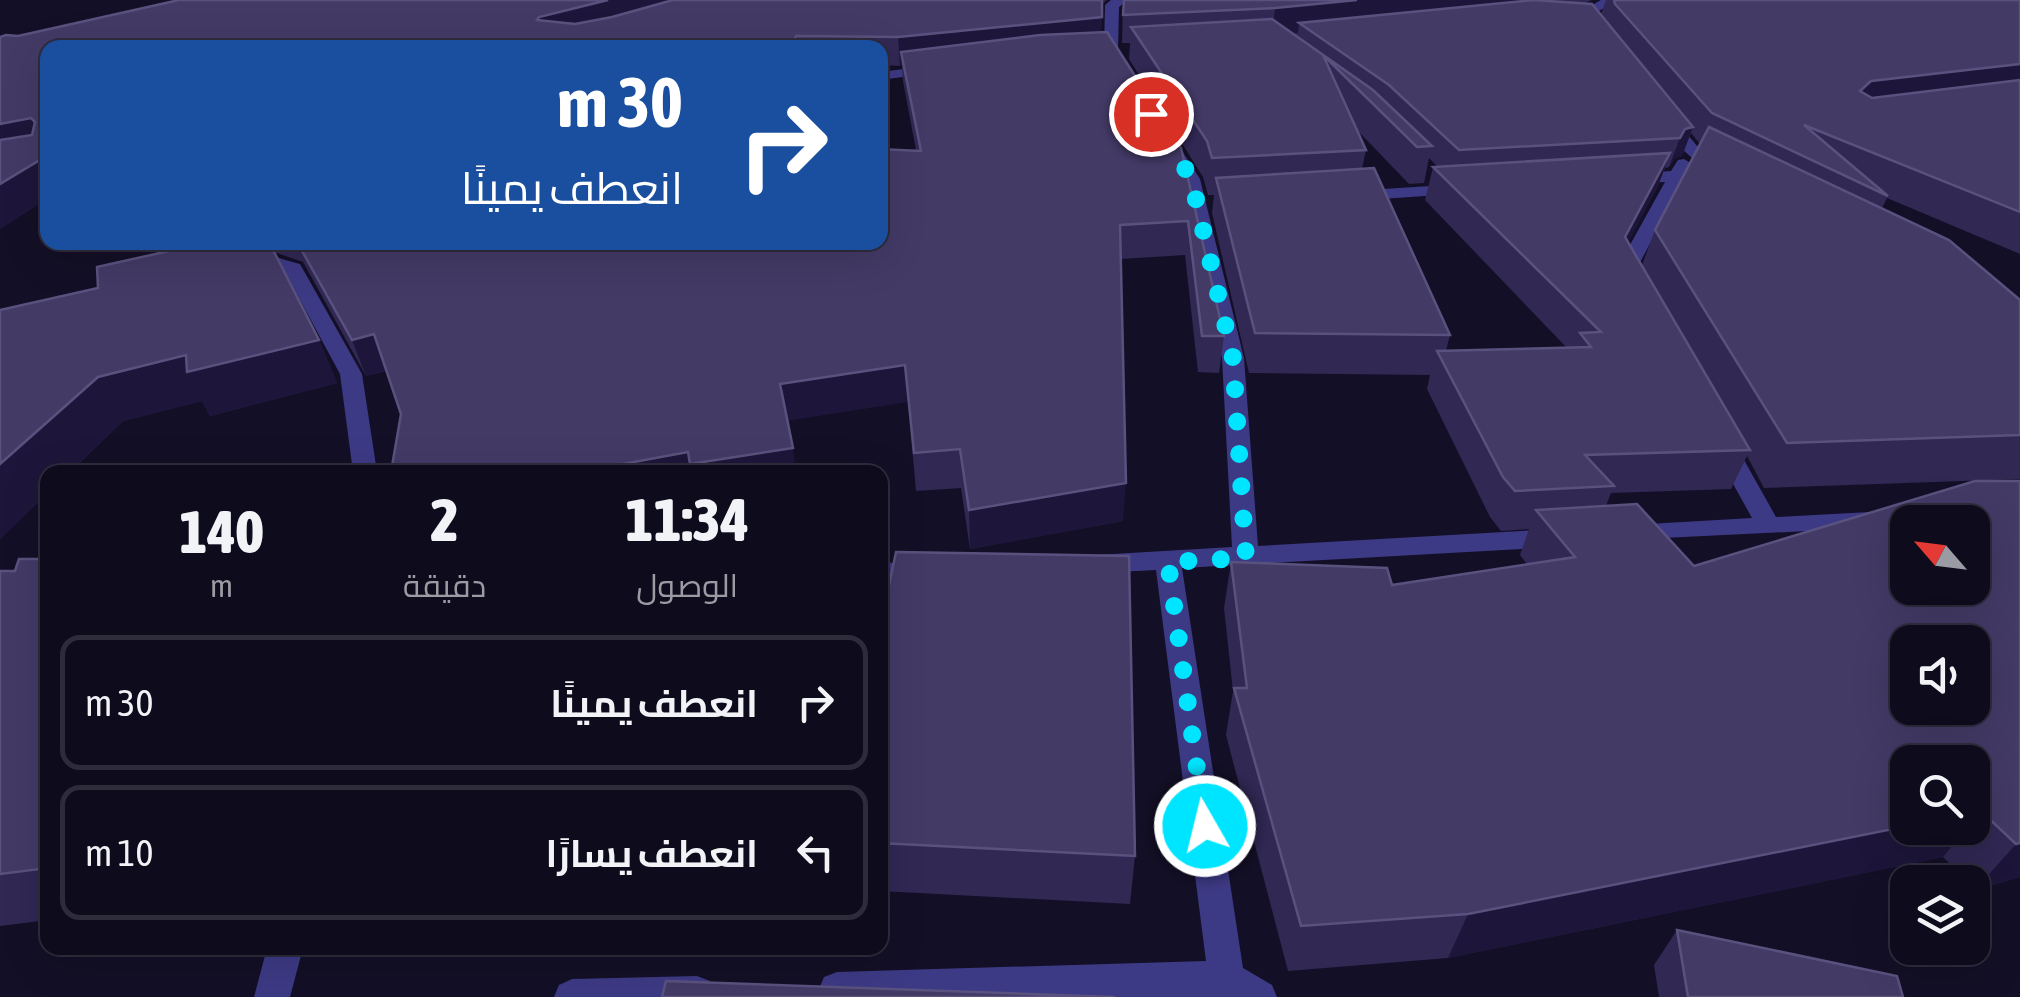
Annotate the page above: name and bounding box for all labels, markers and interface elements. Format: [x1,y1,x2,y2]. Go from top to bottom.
text: 30 m [557,62,683,142]
pin [1109,72,1194,157]
icon: right [718,80,848,210]
icon: arrive [1124,87,1179,142]
text: انعطف يمينًا [461,162,683,214]
text: 2 [430,485,459,554]
text: 11:34 [625,485,749,554]
text: 140 [179,497,264,566]
north arrow [1890,505,1990,605]
map controls [1890,505,1990,965]
text: m [210,567,233,604]
text: دقيقة [403,567,486,604]
text: الوصول [636,567,738,604]
button: sound [1890,625,1990,725]
icon: right [788,675,843,730]
text: 30 m [85,681,153,724]
text: انعطف يمينًا [550,682,758,725]
button: search [1890,745,1990,845]
position arrow [1153,774,1257,878]
icon: left [788,825,843,880]
text: 10 m [85,831,153,874]
text: انعطف يسارًا [546,832,758,875]
button: layers [1890,865,1990,965]

